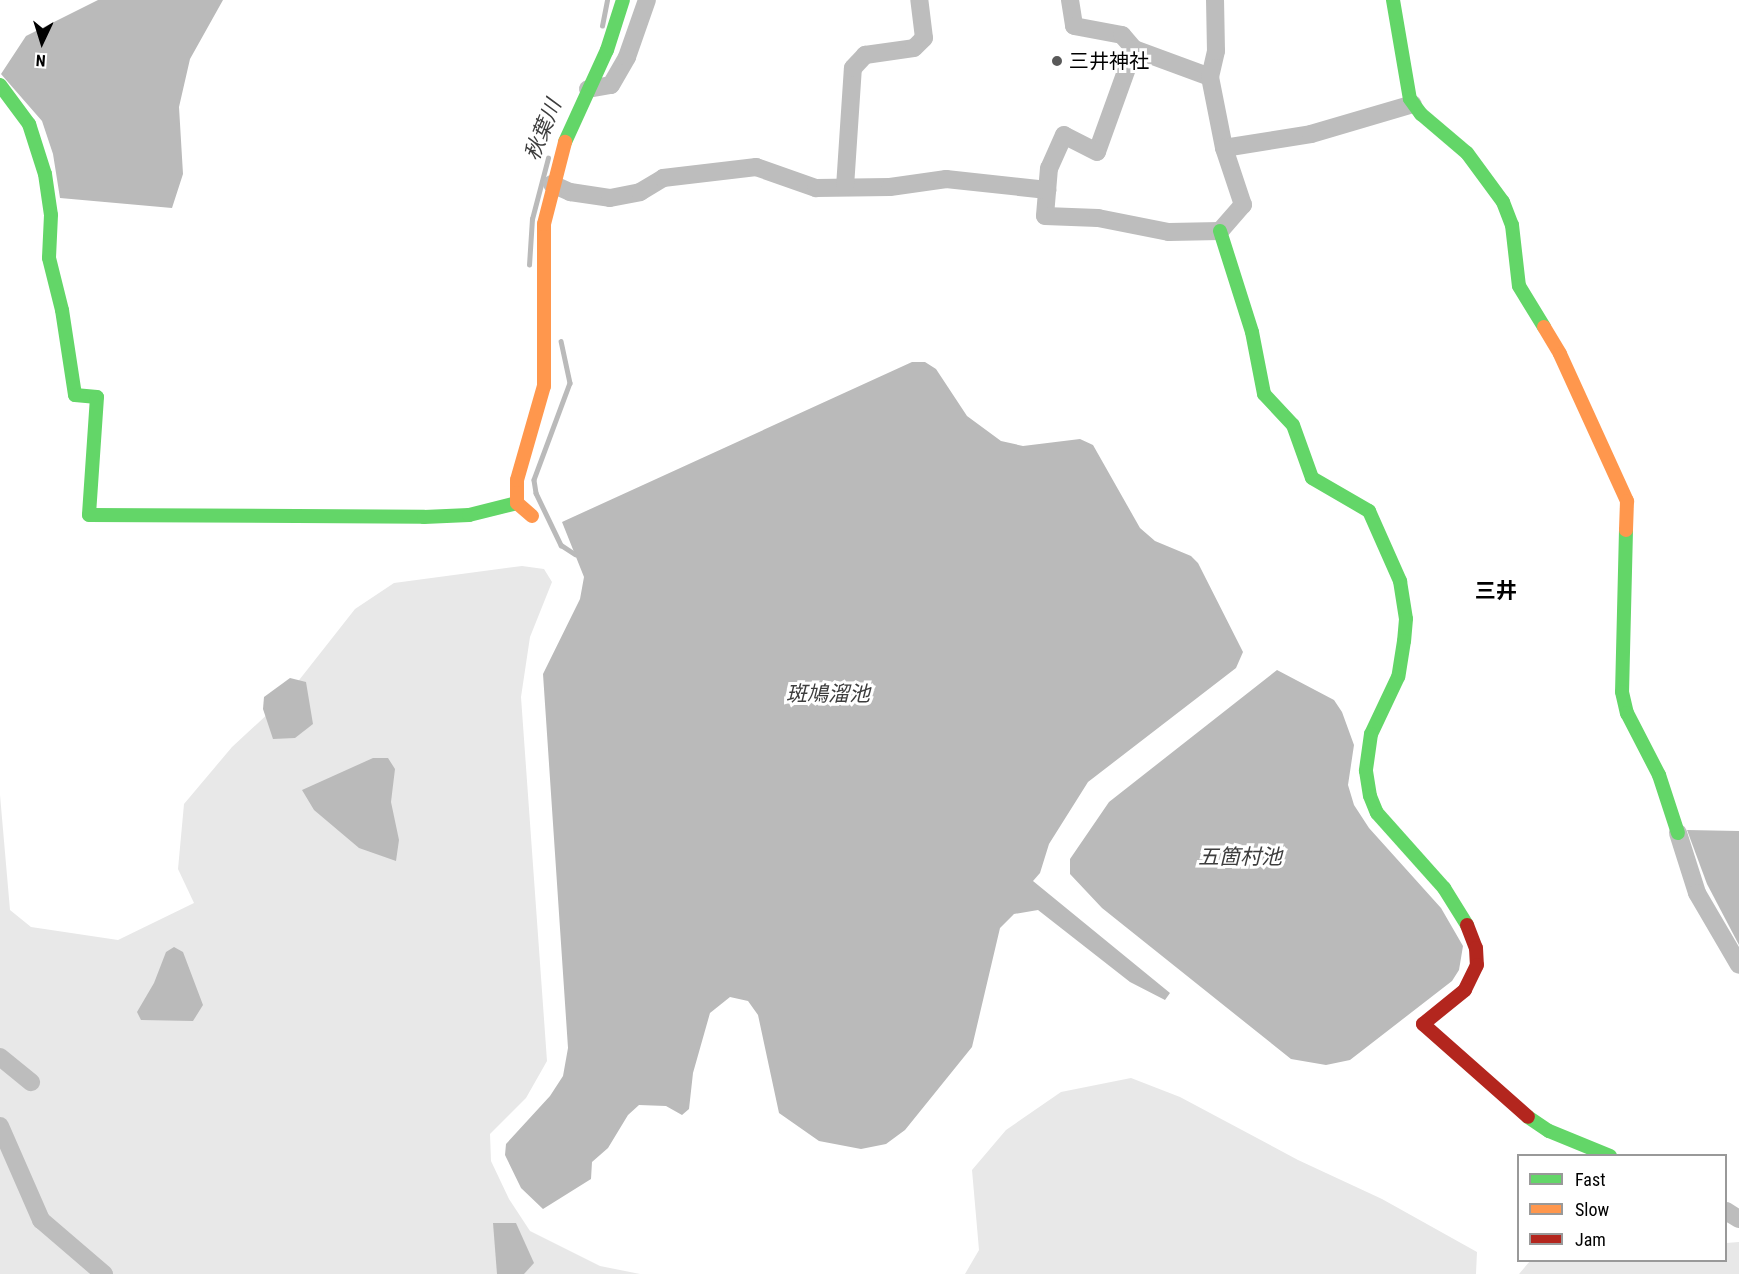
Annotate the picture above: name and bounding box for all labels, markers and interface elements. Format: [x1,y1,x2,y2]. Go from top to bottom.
north arrow [12,12,72,72]
place label: 三井神社 [1069,49,1149,73]
text: N [35,51,46,70]
marker: 三井神社 [1050,54,1064,68]
water label: 秋葉川 [520,96,566,164]
district label: 三井 [1475,578,1517,604]
water label: 斑鳩溜池 [786,681,870,707]
water label: 五箇村池 [1198,844,1282,870]
legend [1517,1154,1727,1262]
text: Fast [1575,1169,1606,1190]
text: Slow [1575,1199,1609,1220]
text: Jam [1575,1229,1606,1250]

